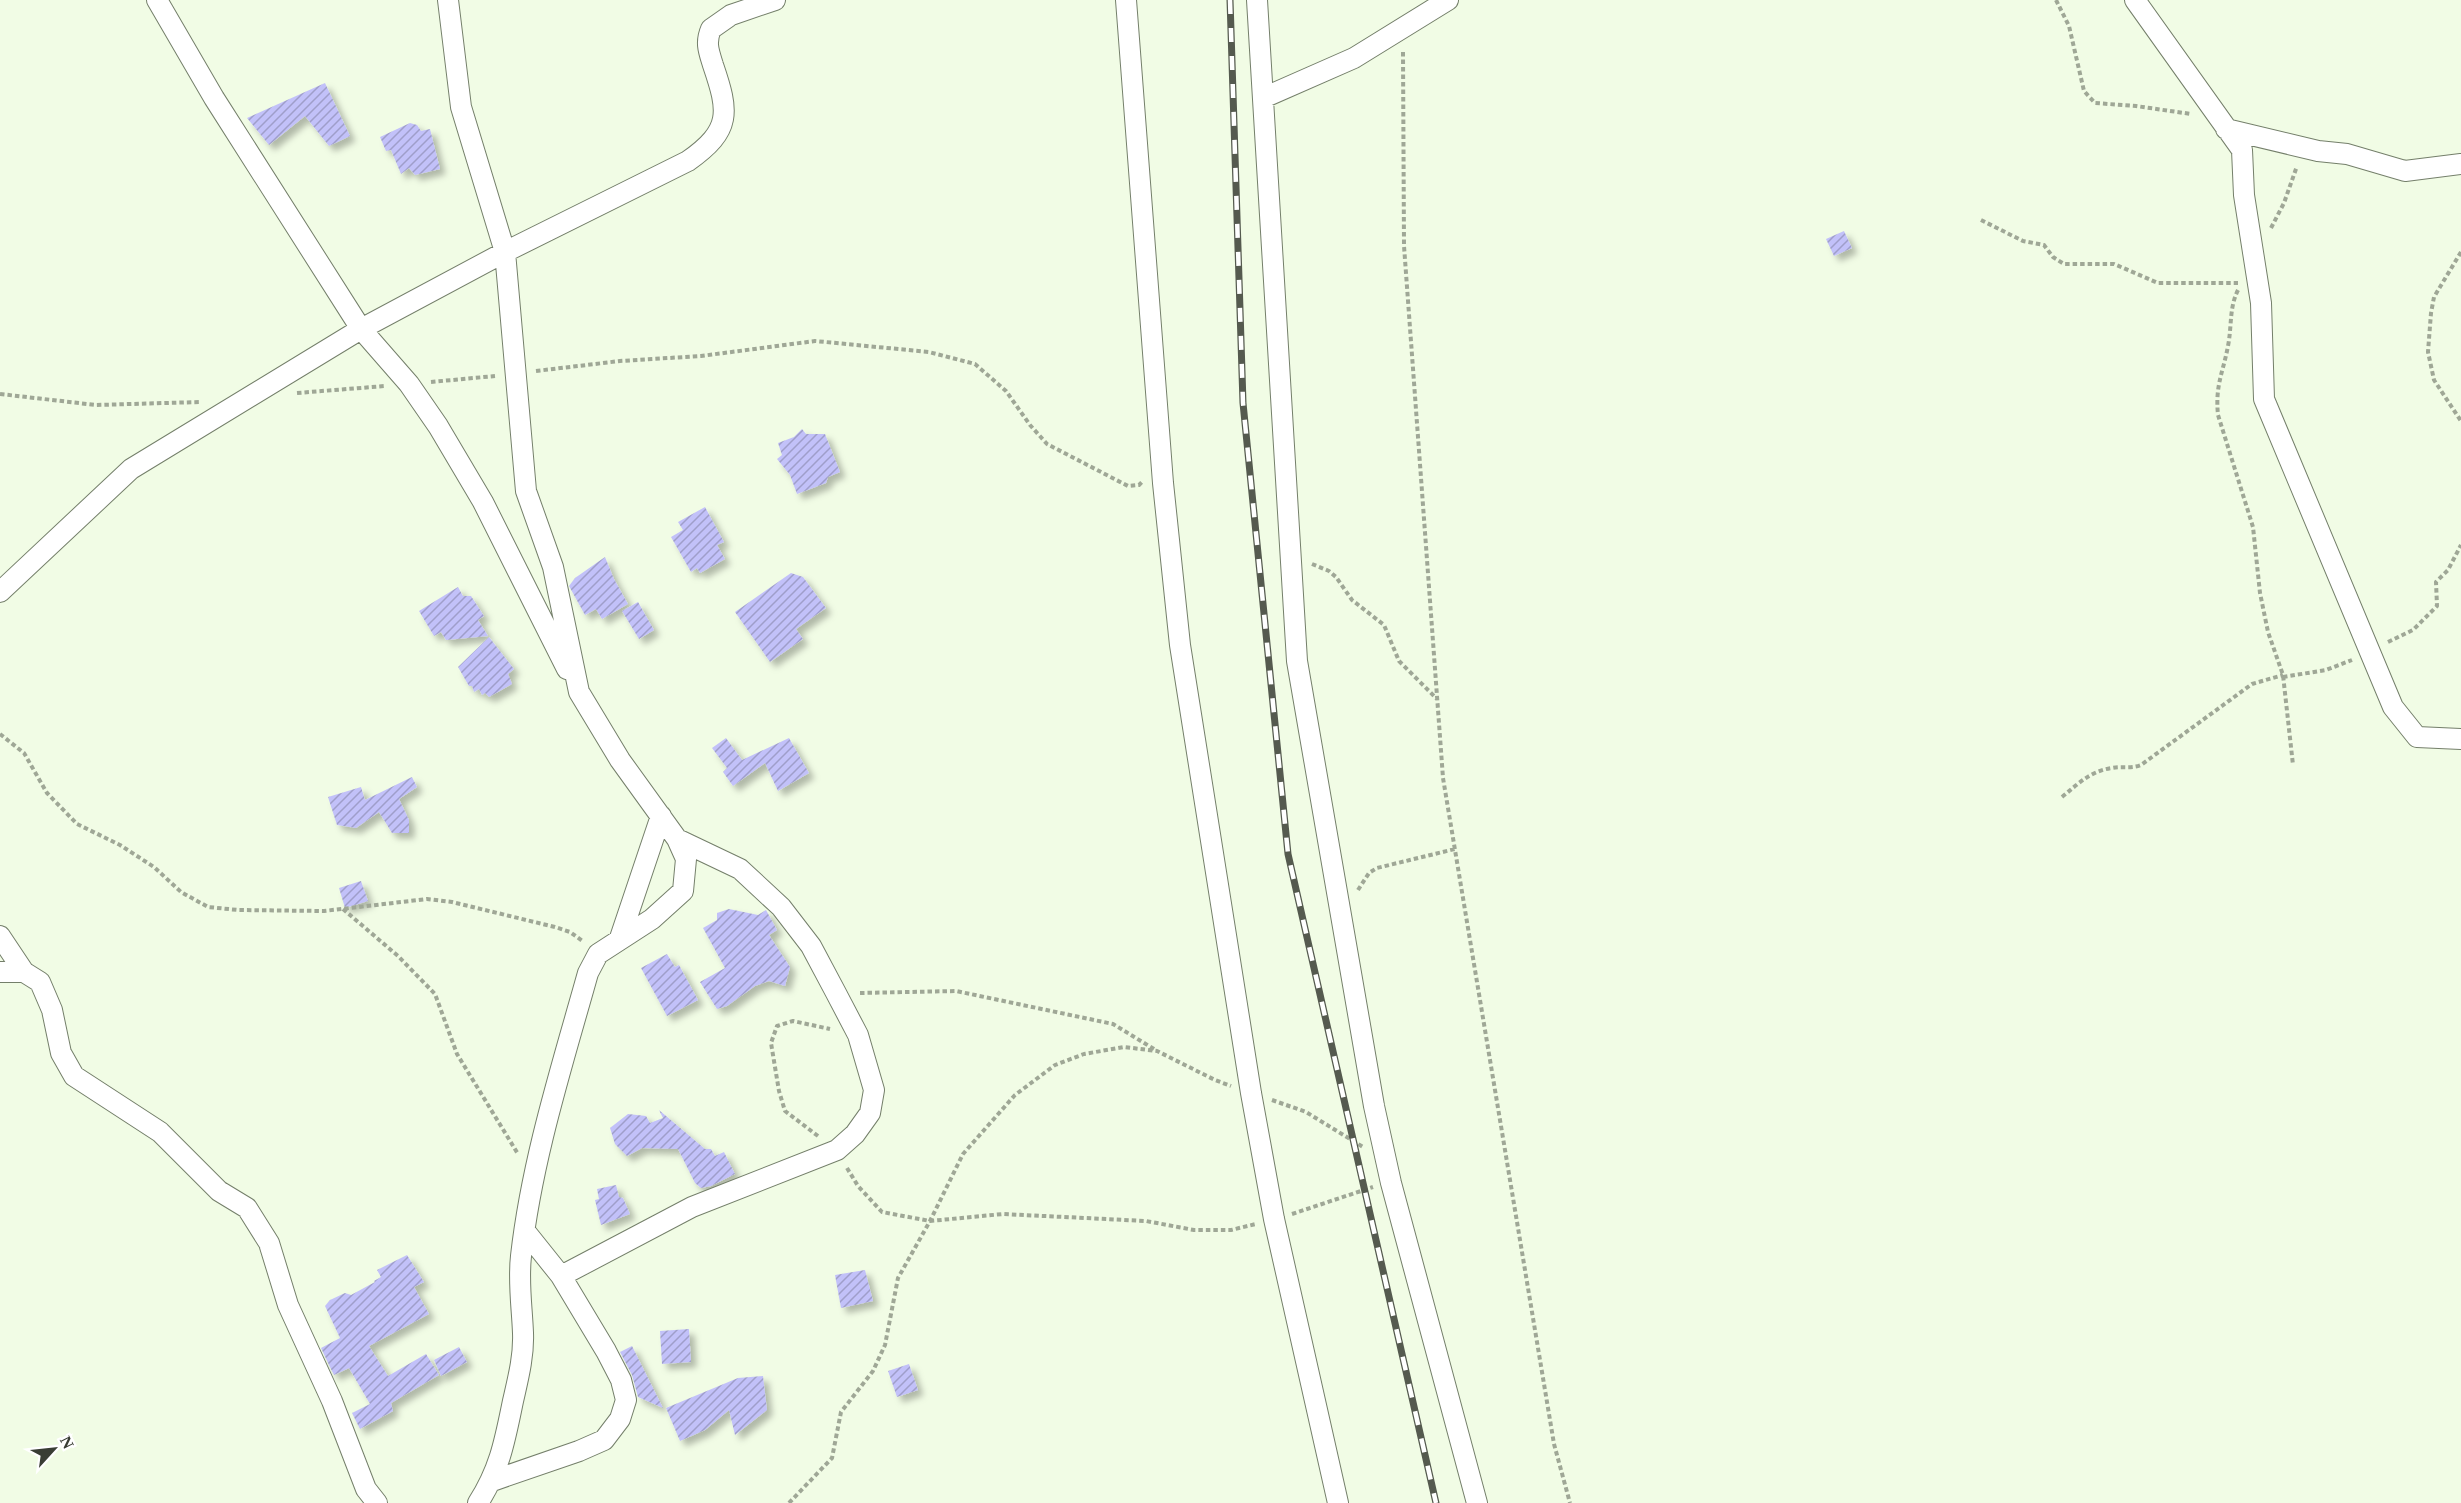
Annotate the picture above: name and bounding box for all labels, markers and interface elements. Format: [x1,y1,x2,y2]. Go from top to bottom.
north arrow [24,1419,84,1479]
text: N [57,1433,77,1452]

